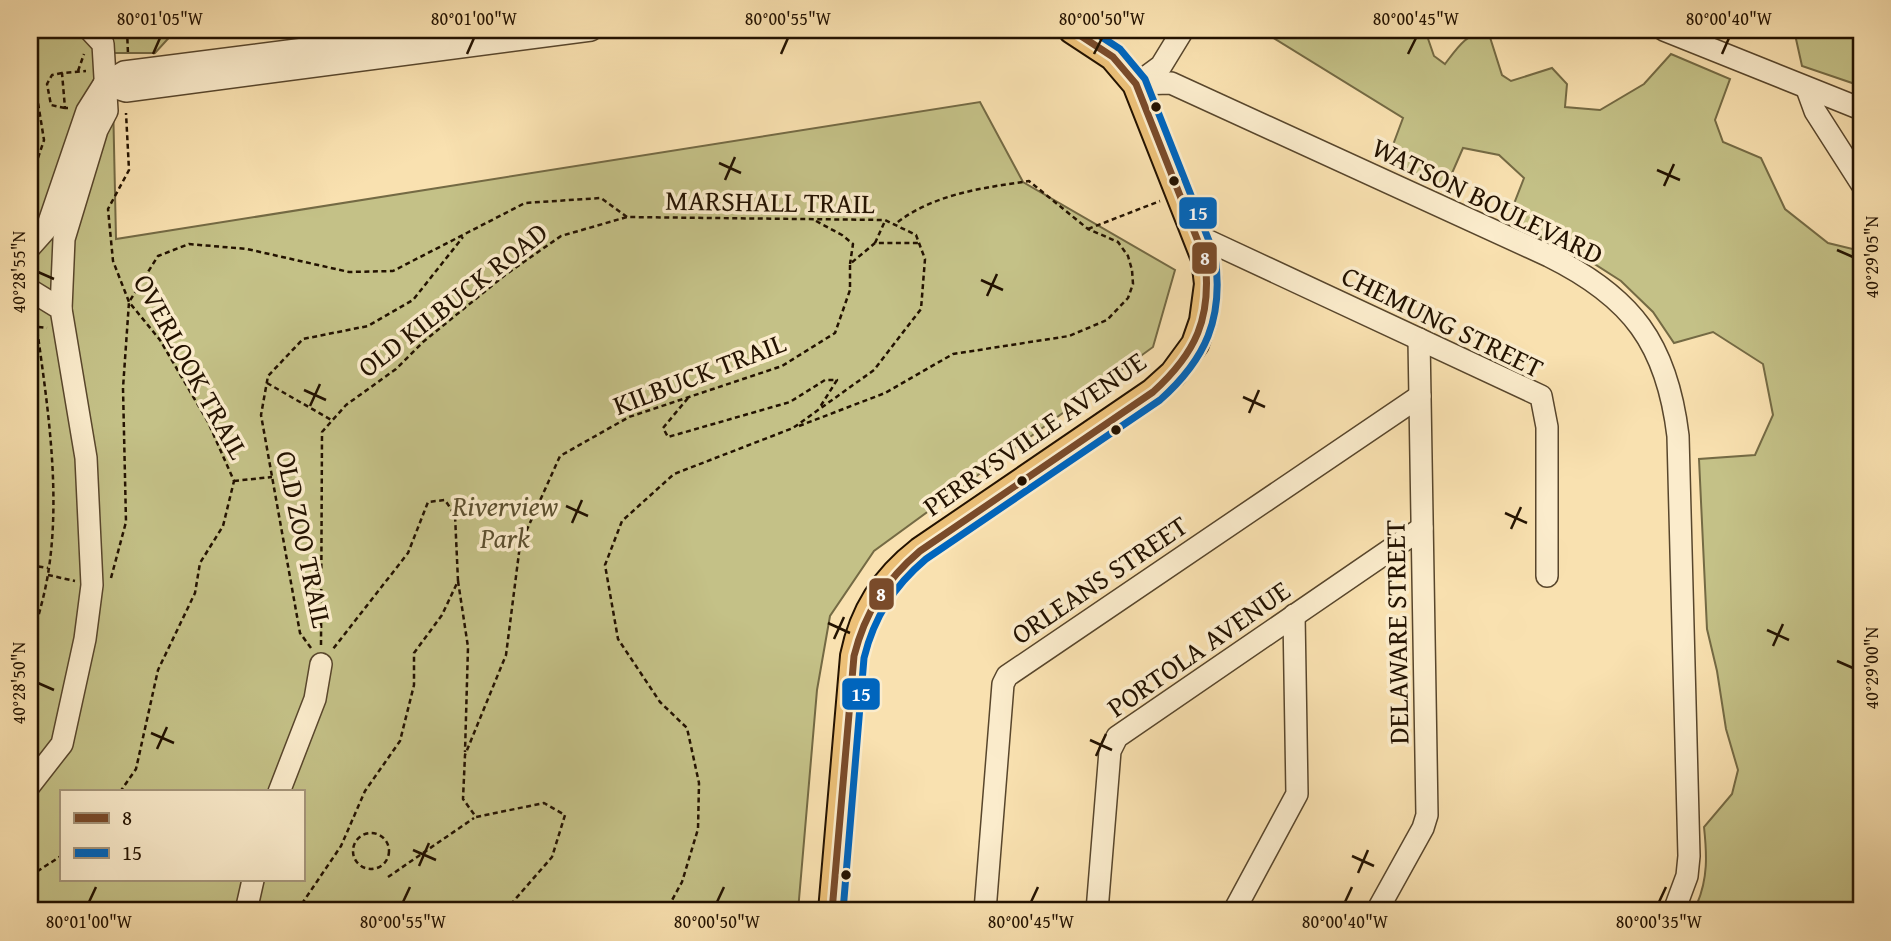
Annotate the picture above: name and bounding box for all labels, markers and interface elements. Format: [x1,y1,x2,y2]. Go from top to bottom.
text: 80°01'05"W [117,5,204,32]
text: 80°01'00"W [431,5,518,32]
text: 80°00'55"W [745,5,832,32]
text: 80°00'50"W [1059,5,1146,32]
text: 80°00'45"W [1373,5,1460,32]
text: 80°00'40"W [1686,5,1773,32]
unlabelled marker [1149,100,1163,114]
street label: WATSON BOULEVARD [1365,126,1611,274]
unlabelled marker [1167,174,1181,188]
street label: MARSHALL TRAIL [665,179,876,223]
line badge: 15 [1178,196,1218,230]
text: 15 [1188,199,1208,227]
street label: OLD KILBUCK ROAD [348,212,556,386]
text: 40°29'05"N [1858,215,1885,298]
text: 40°28'55"N [5,230,32,313]
line badge: 8 [1191,241,1218,275]
text: 8 [1200,244,1210,272]
street label: CHEMUNG STREET [1335,254,1551,388]
street label: OVERLOOK TRAIL [124,266,260,466]
street label: KILBUCK TRAIL [607,321,792,425]
street label: PERRYSVILLE AVENUE [914,340,1154,526]
unlabelled marker [1109,423,1123,437]
street label: OLD ZOO TRAIL [266,447,344,632]
unlabelled marker [1015,474,1029,488]
park label: Riverview Park [451,485,558,558]
street label: ORLEANS STREET [1002,504,1196,653]
street label: DELAWARE STREET [1374,519,1418,745]
street label: PORTOLA AVENUE [1098,569,1298,727]
line badge: 8 [868,577,895,611]
text: 8 [876,580,886,608]
text: 40°29'00"N [1858,626,1885,709]
text: 40°28'50"N [5,641,32,724]
line badge: 15 [841,677,881,711]
text: 15 [851,680,871,708]
legend [60,790,304,881]
text: 8 [122,802,132,833]
text: 15 [122,837,142,868]
unlabelled marker [839,868,853,882]
text: 80°01'00"W [46,908,133,935]
text: 80°00'55"W [360,908,447,935]
text: 80°00'50"W [674,908,761,935]
text: 80°00'45"W [988,908,1075,935]
text: 80°00'40"W [1302,908,1389,935]
text: 80°00'35"W [1616,908,1703,935]

